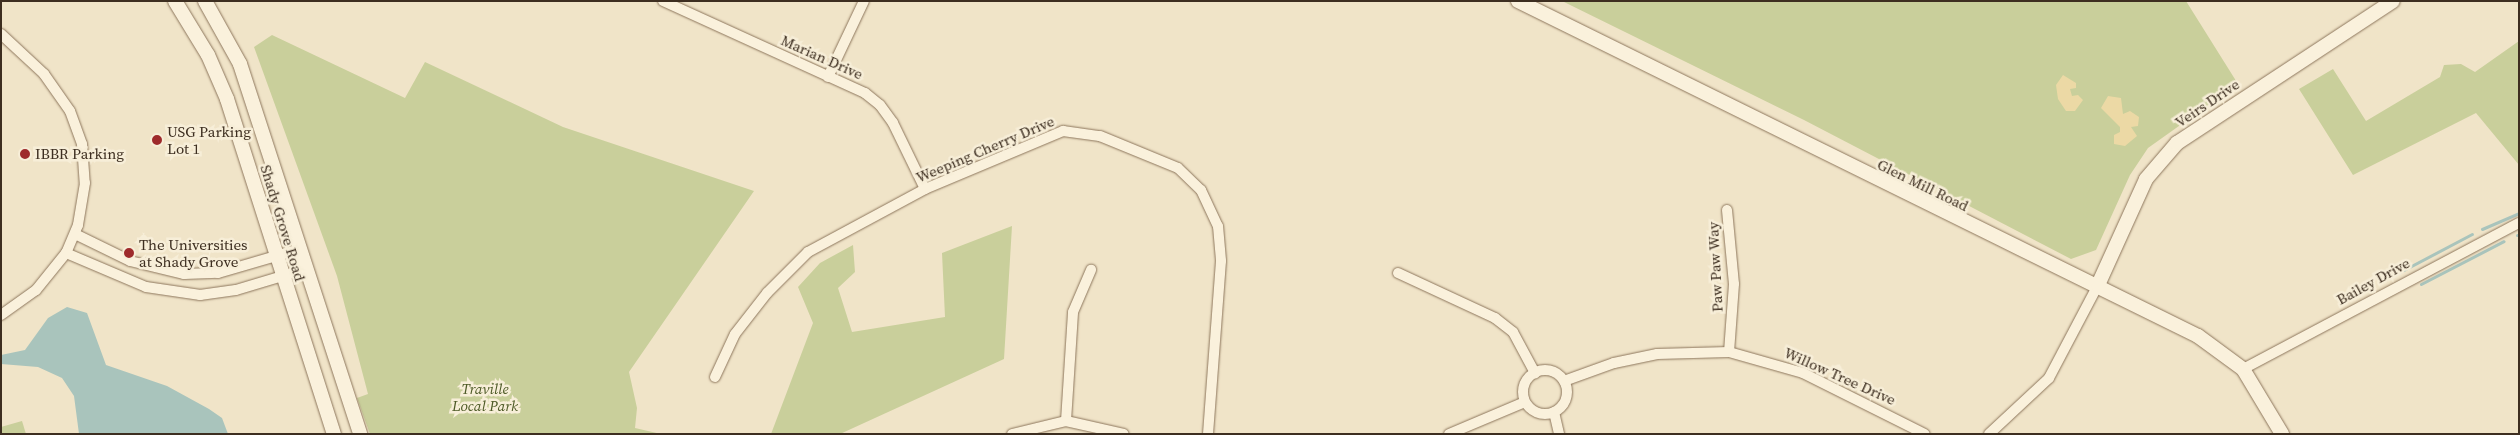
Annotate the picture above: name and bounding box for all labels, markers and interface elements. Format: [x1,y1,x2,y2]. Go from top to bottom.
street label: Marian Drive [778,31,866,83]
street label: Veirs Drive [2171,75,2243,131]
street label: Weeping Cherry Drive [913,112,1057,186]
place label: USG Parking Lot 1 [167,122,251,157]
marker: USG Parking Lot 1 [151,134,163,146]
place label: IBBR Parking [35,145,124,163]
marker: IBBR Parking [19,148,31,160]
street label: Glen Mill Road [1874,155,1972,215]
street label: Shady Grove Road [257,163,309,283]
street label: Paw Paw Way [1704,221,1726,313]
place label: The Universities at Shady Grove [139,235,248,270]
marker: The Universities at Shady Grove [123,247,135,259]
street label: Bailey Drive [2333,254,2413,308]
street label: Willow Tree Drive [1781,343,1899,409]
park label: Traville Local Park [452,379,518,414]

